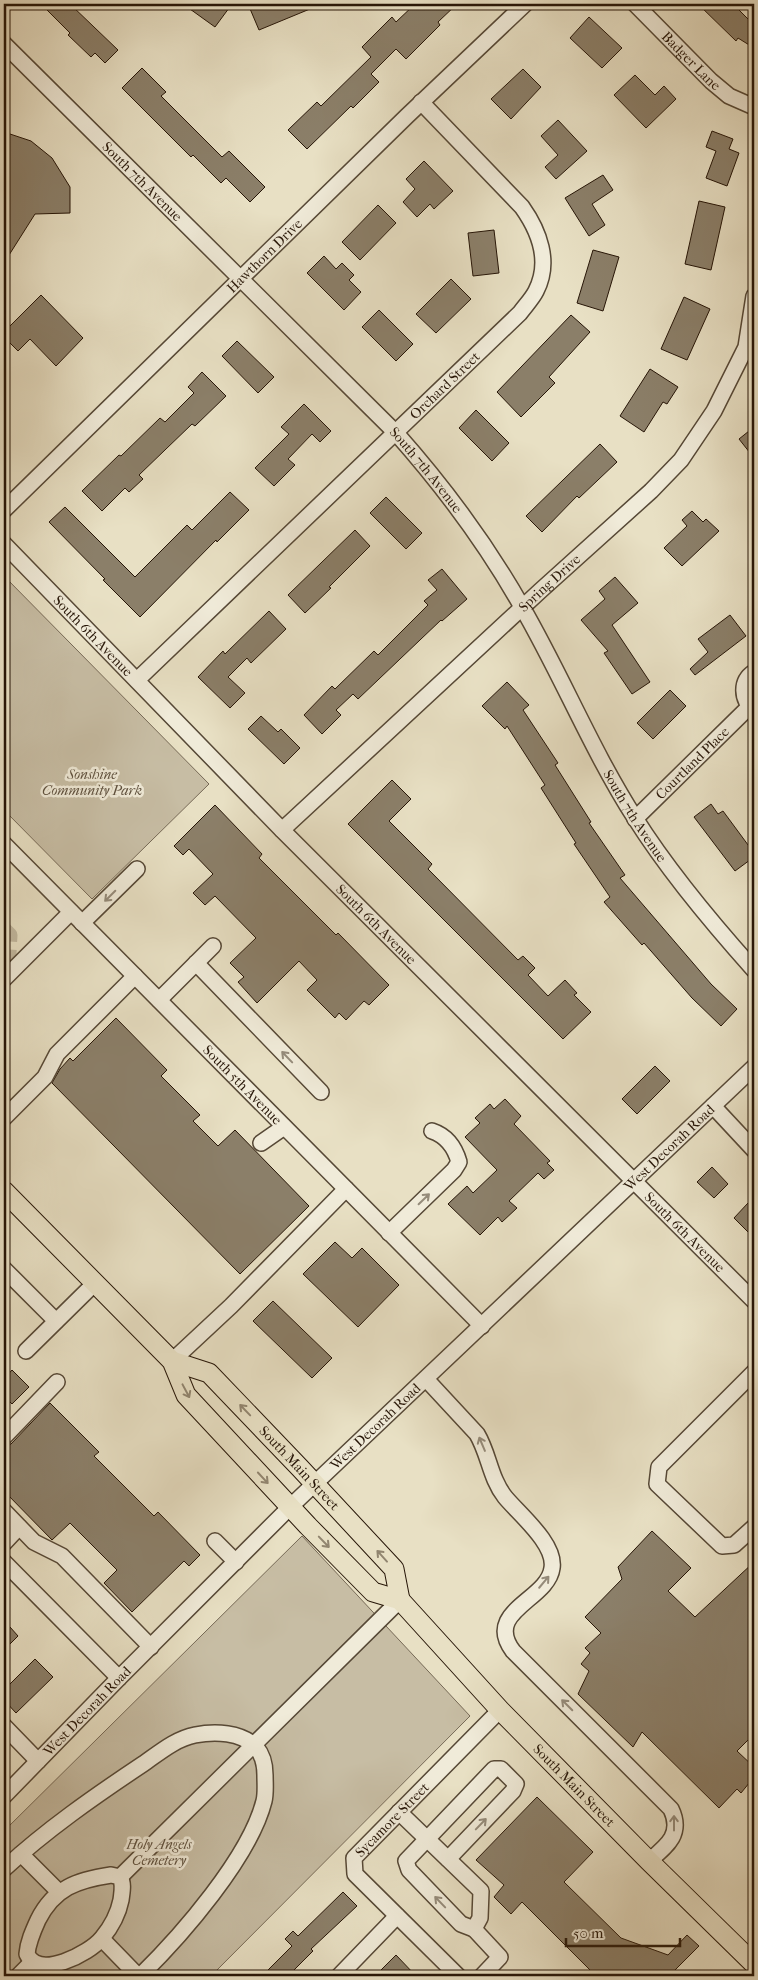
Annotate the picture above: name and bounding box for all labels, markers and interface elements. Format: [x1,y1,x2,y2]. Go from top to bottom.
street label: Badger Lane [658,28,724,94]
street label: South 7th Avenue [99,138,186,225]
street label: Hawthorn Drive [223,215,306,296]
street label: Orchard Street [406,348,483,423]
street label: South 7th Avenue [386,423,466,516]
street label: Spring Drive [515,550,584,615]
street label: South 6th Avenue [50,592,137,680]
street label: Courtland Place [652,723,732,803]
park label: Sonshine Community Park [42,766,142,799]
street label: South 7th Avenue [600,767,671,865]
street label: South 6th Avenue [332,880,420,968]
one-way arrow [103,890,116,902]
street label: South 5th Avenue [200,1041,286,1128]
one-way arrow [281,1051,293,1063]
street label: West Decorah Road [620,1100,718,1195]
street label: South 6th Avenue [641,1188,729,1276]
one-way arrow [418,1193,430,1205]
street label: West Decorah Road [326,1379,424,1474]
one-way arrow [181,1384,191,1399]
one-way arrow [239,1404,251,1417]
street label: South Main Street [256,1422,343,1514]
one-way arrow [477,1437,486,1452]
one-way arrow [257,1471,269,1484]
one-way arrow [318,1536,330,1548]
one-way arrow [376,1550,388,1563]
one-way arrow [538,1576,549,1589]
street label: West Decorah Road [39,1662,135,1760]
one-way arrow [561,1699,573,1711]
street label: South Main Street [530,1740,619,1830]
street label: Sycamore Street [351,1779,432,1861]
one-way arrow [669,1816,679,1832]
one-way arrow [475,1817,487,1830]
park label: Holy Angels Cemetery [125,1836,192,1869]
one-way arrow [434,1896,446,1908]
scale bar [566,1915,679,1947]
text: 50 m [573,1924,604,1942]

